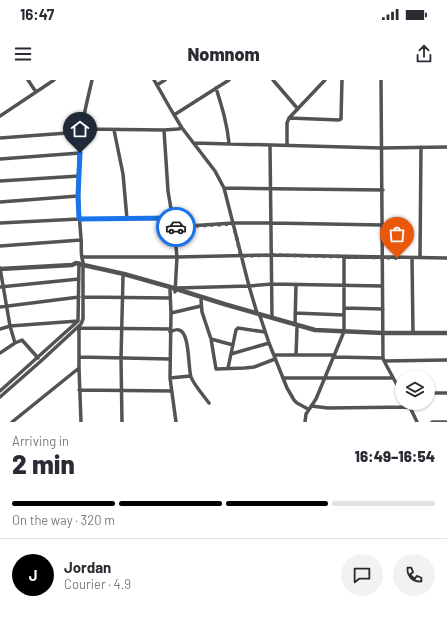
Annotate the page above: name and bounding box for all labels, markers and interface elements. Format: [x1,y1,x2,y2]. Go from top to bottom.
text: 16:47 [20,5,54,23]
icon: menu [12,43,34,65]
text: Nomnom [187,43,260,65]
icon: share [413,43,435,65]
pin [63,112,97,153]
icon: home [69,118,91,140]
courier [156,207,196,247]
icon: car [165,216,187,238]
pin [380,217,414,258]
icon: bag [386,223,408,245]
map controls [395,370,435,410]
button: layers [395,370,435,410]
text: Arriving in [12,433,69,449]
text: 16:49–16:54 [355,447,435,465]
text: 2 min [12,448,75,479]
text: On the way · 320 m [12,512,115,528]
button: chat [341,554,383,596]
button: phone [393,554,435,596]
text: Jordan [64,558,111,576]
text: J [29,566,37,584]
text: Courier · 4.9 [64,576,131,592]

